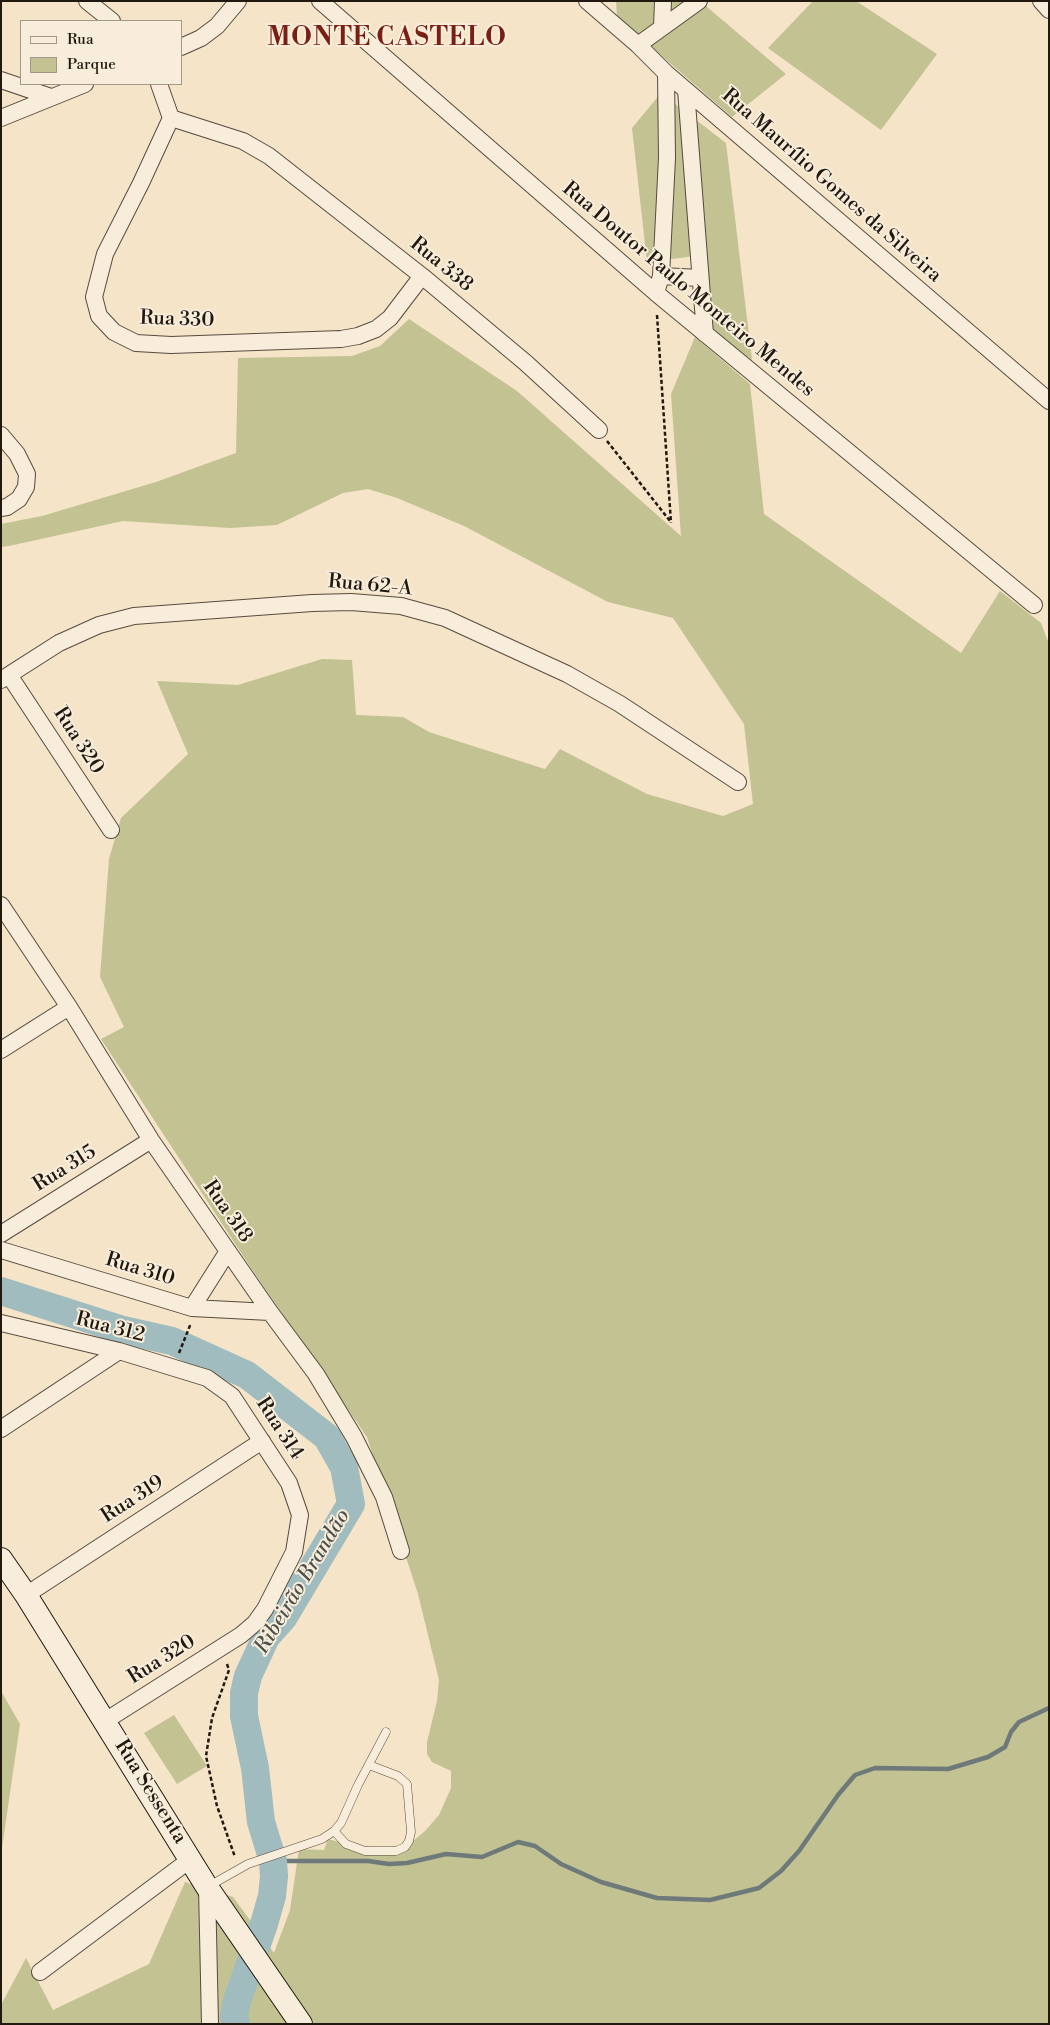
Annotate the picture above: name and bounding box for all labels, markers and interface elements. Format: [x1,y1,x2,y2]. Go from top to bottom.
legend [20,20,182,85]
district label: MONTE CASTELO [266,24,508,54]
text: Rua [67,30,94,49]
text: Parque [67,55,116,74]
street label: Rua Maurílio Gomes da Silveira [716,84,946,288]
street label: Rua Doutor Paulo Monteiro Mendes [557,177,819,403]
street label: Rua 338 [405,232,477,298]
street label: Rua 330 [139,307,215,333]
street label: Rua 62-A [327,570,413,602]
street label: Rua 320 [47,703,109,779]
street label: Rua 315 [29,1140,101,1198]
street label: Rua 318 [197,1176,257,1248]
street label: Rua 310 [102,1248,178,1292]
street label: Rua 312 [73,1308,147,1348]
street label: Rua 314 [250,1393,308,1465]
street label: Rua 319 [97,1471,169,1529]
water label: Ribeirão Brandão [250,1505,356,1659]
street label: Rua 320 [124,1630,200,1690]
street label: Rua Sessenta [109,1736,191,1848]

